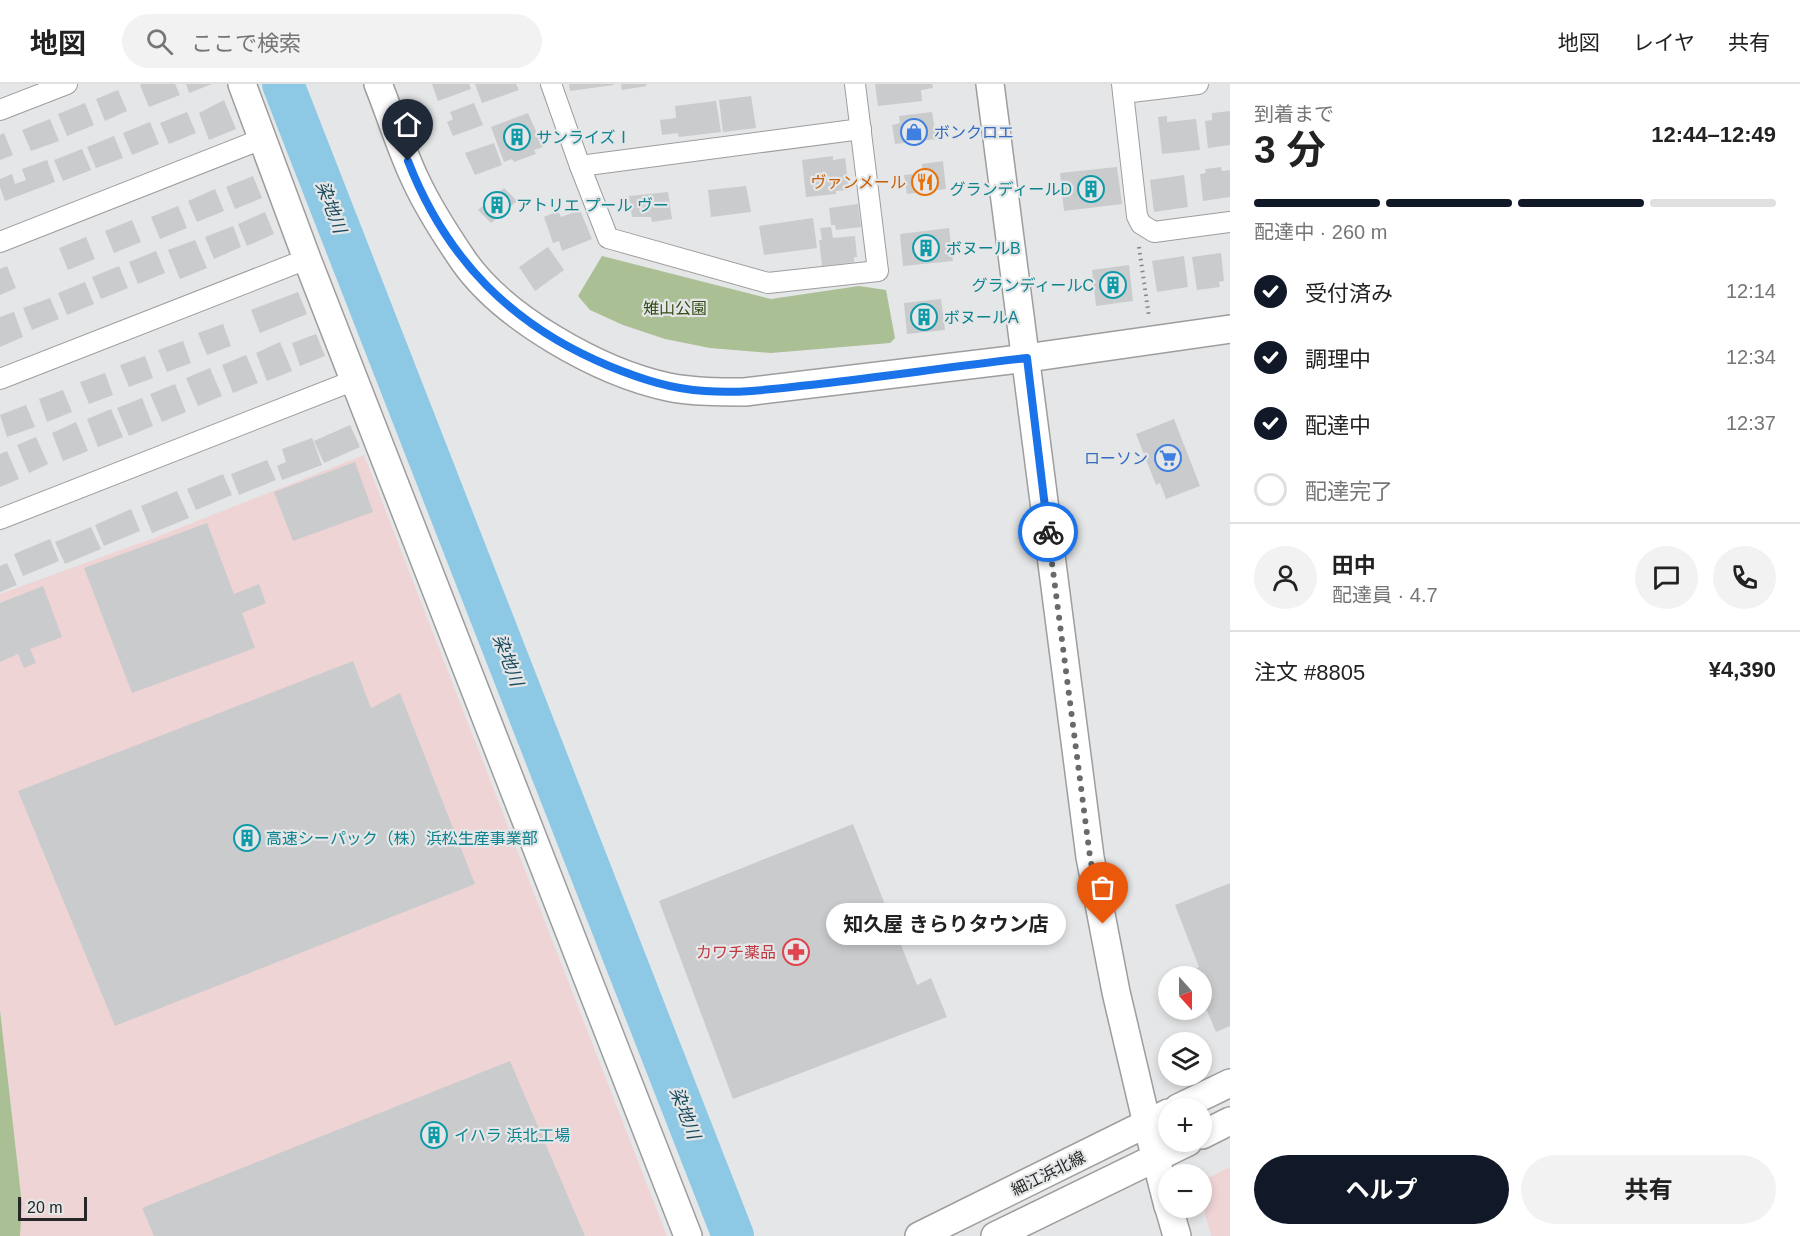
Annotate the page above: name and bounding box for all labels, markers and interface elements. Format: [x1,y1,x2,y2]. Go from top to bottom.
search box [122,14,542,68]
icon: search [143,25,176,58]
text: 地図 [30,28,86,59]
text: ここで検索 [191,31,301,56]
text: 地図 [1558,31,1600,54]
text: レイヤ [1633,31,1695,54]
text: 共有 [1728,31,1770,54]
pin [382,99,433,161]
text: 到着まで [1254,103,1334,125]
icon: home [391,108,424,141]
shop icon: ボンクロエ [899,117,929,147]
building icon: サンライズⅠ [502,122,532,152]
text: 12:44–12:49 [1651,122,1776,147]
place label: ボンクロエ [934,124,1014,141]
text: 3 分 [1254,128,1326,171]
place label: サンライズⅠ [536,129,632,146]
restaurant icon: ヴァンメール [910,167,940,197]
place label: ヴァンメール [810,174,906,191]
building icon: グランディールD [1076,174,1106,204]
water label: 染地川 [312,178,351,238]
place label: グランディールD [950,181,1072,198]
building icon: アトリエ プール ヴー [482,190,512,220]
place label: アトリエ プール ヴー [516,197,669,214]
text: 配達中 · 260 m [1254,221,1387,243]
building icon: ボヌールB [911,233,941,263]
place label: ボヌールB [946,240,1021,257]
building icon: グランディールC [1098,270,1128,300]
icon: check [1254,275,1287,308]
place label: グランディールC [972,277,1094,294]
text: 12:14 [1726,280,1776,302]
text: 受付済み [1305,281,1393,306]
park label: 雉山公園 [643,300,707,317]
building icon: ボヌールA [909,302,939,332]
place label: ボヌールA [944,309,1019,326]
icon: check [1254,341,1287,374]
text: 12:34 [1726,346,1776,368]
text: 調理中 [1305,347,1371,372]
icon: check [1254,407,1287,440]
text: 12:37 [1726,412,1776,434]
text: 配達中 [1305,413,1371,438]
supermarket icon: ローソン [1153,443,1183,473]
place label: ローソン [1084,450,1148,467]
text: 配達完了 [1305,479,1393,504]
courier [1018,502,1078,562]
icon: bike [1032,516,1065,549]
button: person [1254,546,1317,609]
button: chat [1635,546,1698,609]
button: phone [1713,546,1776,609]
text: 田中 [1332,553,1376,578]
text: 配達員 · 4.7 [1332,584,1438,606]
water label: 染地川 [489,631,528,691]
text: ¥4,390 [1709,657,1776,682]
text: 注文 #8805 [1254,660,1365,685]
building icon: 高速シーパック（株）浜松生産事業部 [232,823,262,853]
place label: 高速シーパック（株）浜松生産事業部 [266,830,538,847]
pin [1077,862,1128,924]
icon: bag [1086,871,1119,904]
callout: 知久屋 きらりタウン店 [827,903,1067,945]
text: 知久屋 きらりタウン店 [843,913,1049,935]
pharmacy icon: カワチ薬品 [781,937,811,967]
place label: カワチ薬品 [696,944,776,961]
north arrow [1158,966,1212,1020]
map controls [1158,966,1212,1218]
button: layers [1158,1032,1212,1086]
water label: 染地川 [666,1084,705,1144]
button: + [1158,1098,1212,1152]
building icon: イハラ 浜北工場 [419,1120,449,1150]
place label: イハラ 浜北工場 [454,1127,570,1144]
street label: 細江浜北線 [1009,1148,1088,1199]
button: ヘルプ [1254,1155,1509,1224]
button: 共有 [1521,1155,1776,1224]
button: − [1158,1164,1212,1218]
scale bar [18,1194,87,1222]
text: 20 m [27,1199,63,1216]

